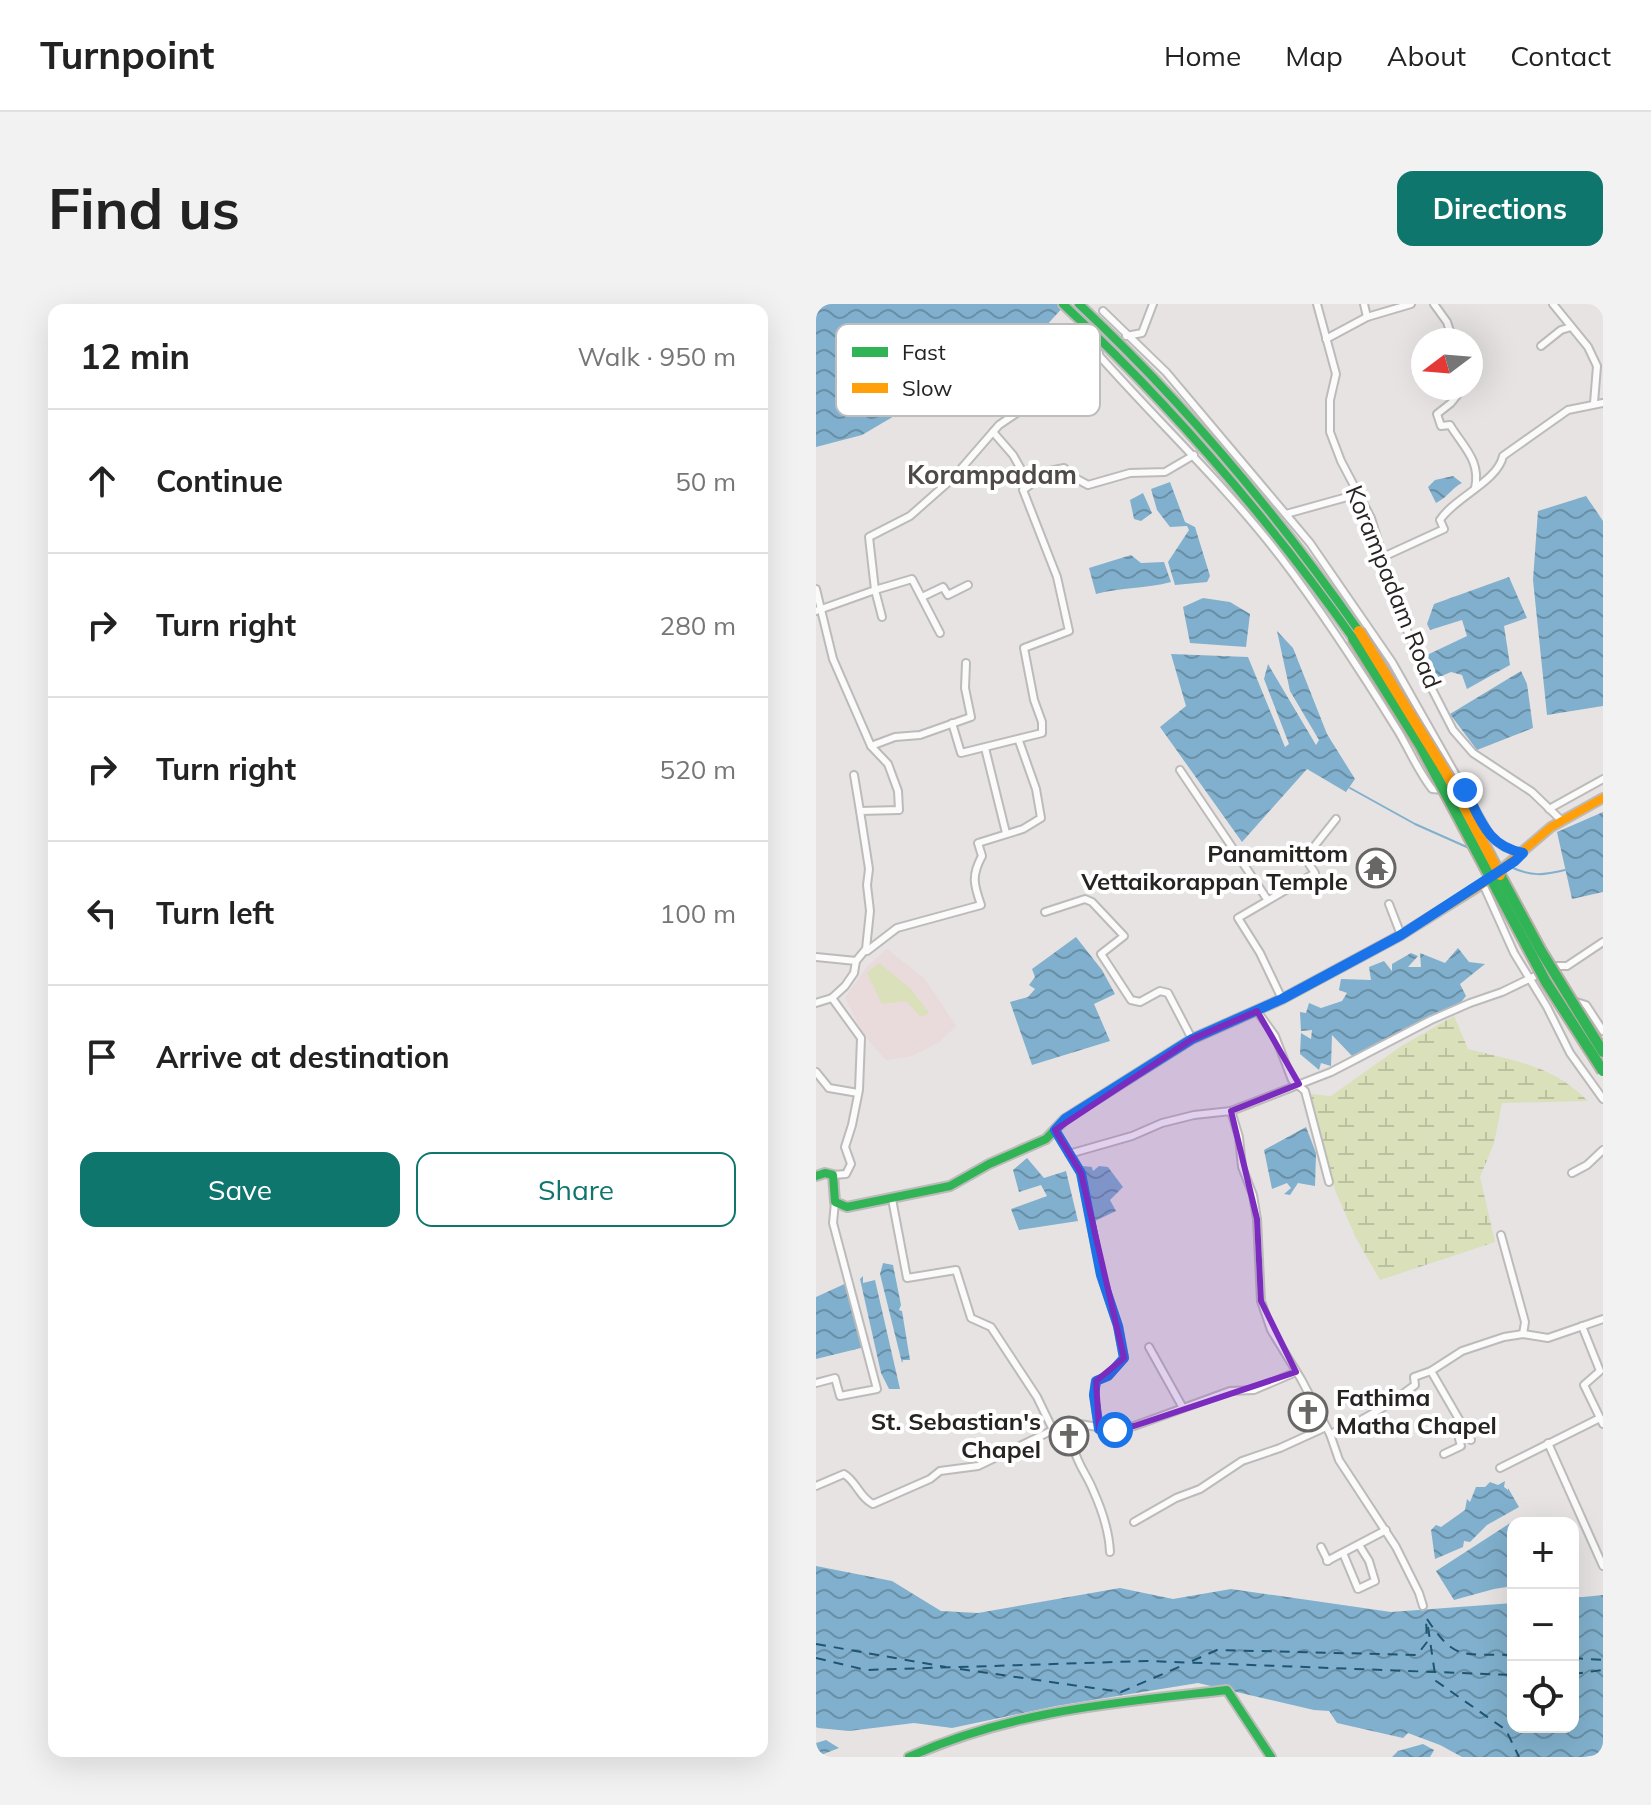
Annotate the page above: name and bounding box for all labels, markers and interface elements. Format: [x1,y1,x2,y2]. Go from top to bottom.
text: Turnpoint [40,31,214,79]
text: Home [1164,38,1241,73]
text: Map [1285,38,1343,73]
text: About [1387,38,1466,73]
text: Contact [1510,38,1611,73]
button: Directions [1397,171,1603,246]
text: Find us [48,173,240,243]
legend [836,324,1100,416]
north arrow [1411,328,1483,400]
text: 12 min [80,335,190,378]
text: Fast [902,338,946,366]
text: Walk · 950 m [577,340,736,373]
text: Slow [902,374,952,402]
district label: Korampadam [907,458,1077,491]
icon: ahead [80,459,124,503]
text: Continue [156,462,283,500]
text: 50 m [675,465,736,498]
street label: Korampadam Road [1339,481,1448,693]
icon: right [80,603,124,647]
text: Turn right [156,606,296,644]
text: 280 m [660,609,736,642]
icon: right [80,747,124,791]
text: Turn right [156,750,296,788]
text: 520 m [660,753,736,786]
route end [1447,772,1483,808]
place label: Panamittom Vettaikorappan Temple [1080,838,1348,896]
temple icon: Panamittom Vettaikorappan Temple [1355,847,1397,889]
icon: left [80,891,124,935]
text: Turn left [156,894,274,932]
text: 100 m [660,897,736,930]
icon: arrive [80,1035,124,1079]
text: Arrive at destination [156,1038,450,1076]
button: Save [80,1152,400,1227]
button: Share [416,1152,736,1227]
place label: Fathima Matha Chapel [1336,1382,1497,1440]
church icon: Fathima Matha Chapel [1287,1391,1329,1433]
place label: St. Sebastian's Chapel [871,1406,1041,1464]
route start [1097,1412,1133,1448]
church icon: St. Sebastian's Chapel [1048,1415,1090,1457]
map controls [1507,1517,1579,1733]
button: + [1507,1517,1579,1589]
button: − [1507,1589,1579,1661]
button: locate [1507,1661,1579,1733]

